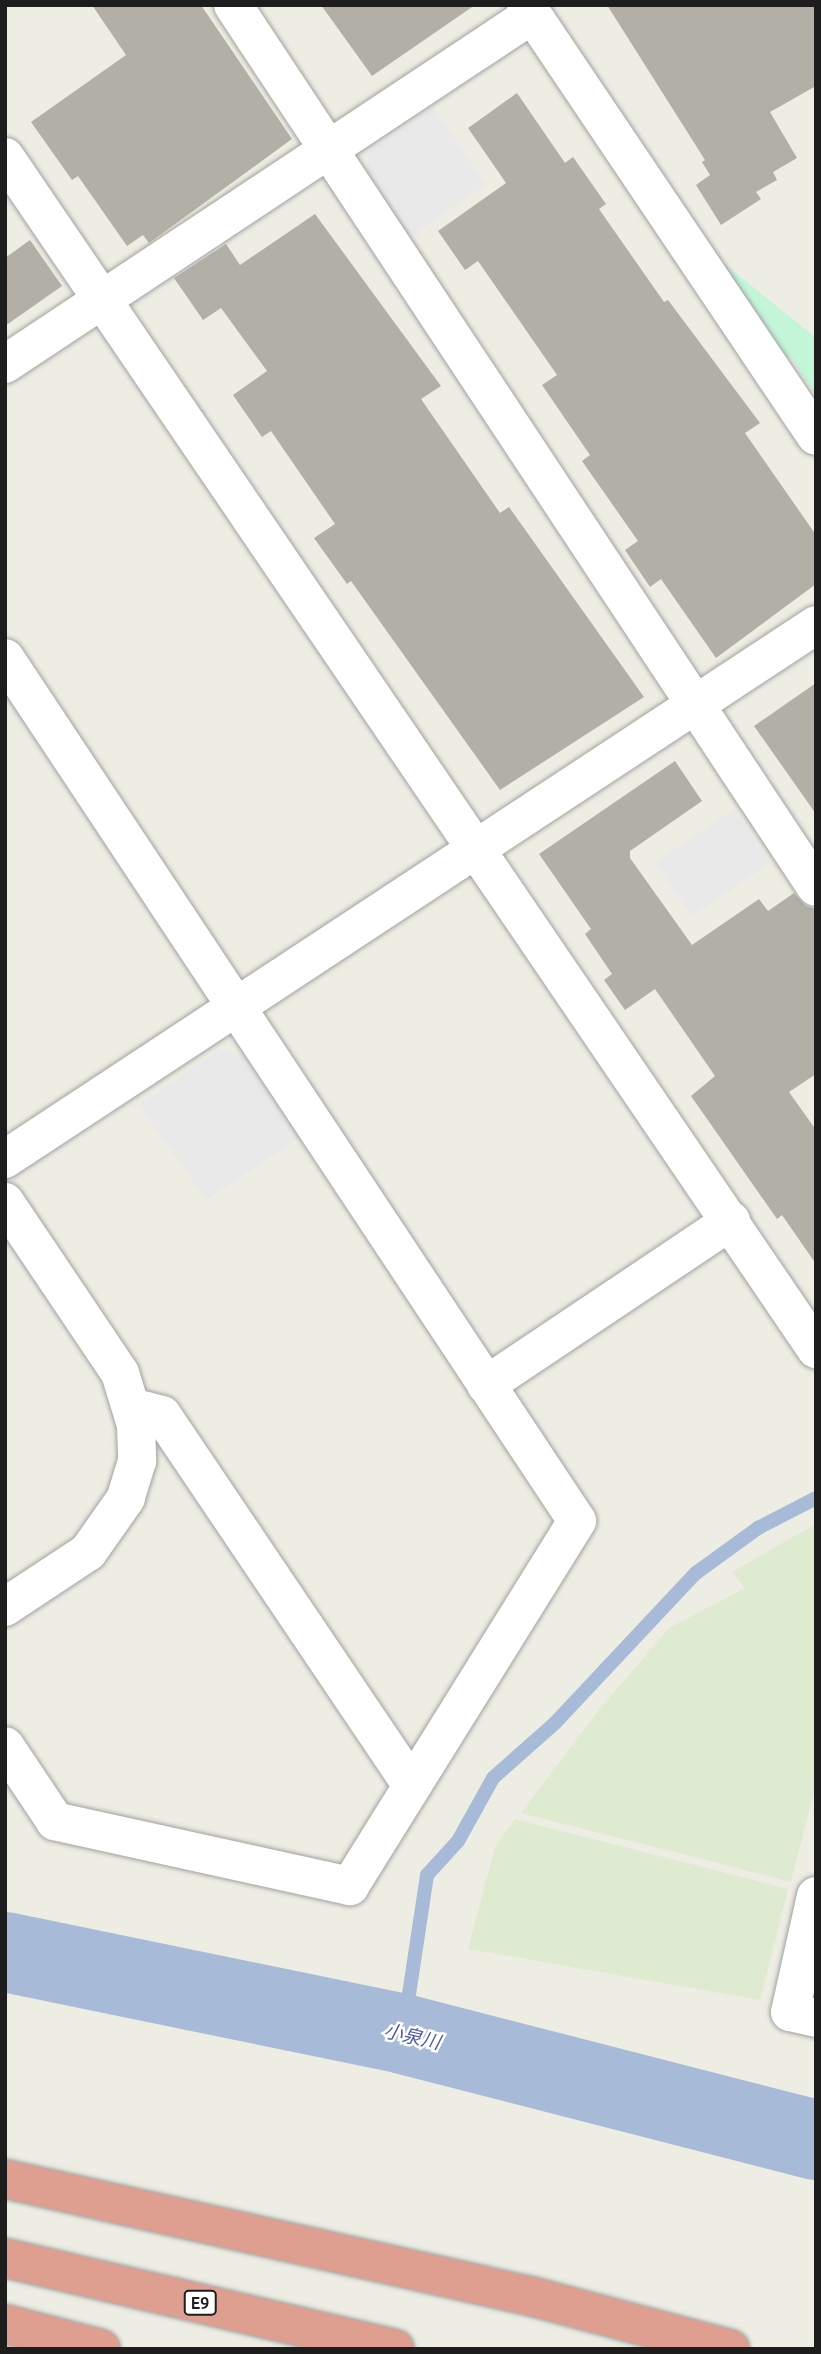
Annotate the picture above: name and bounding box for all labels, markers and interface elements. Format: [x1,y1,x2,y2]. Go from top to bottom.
water label: 小泉川 [382,2019,442,2055]
road number: E9 [182,2290,218,2316]

